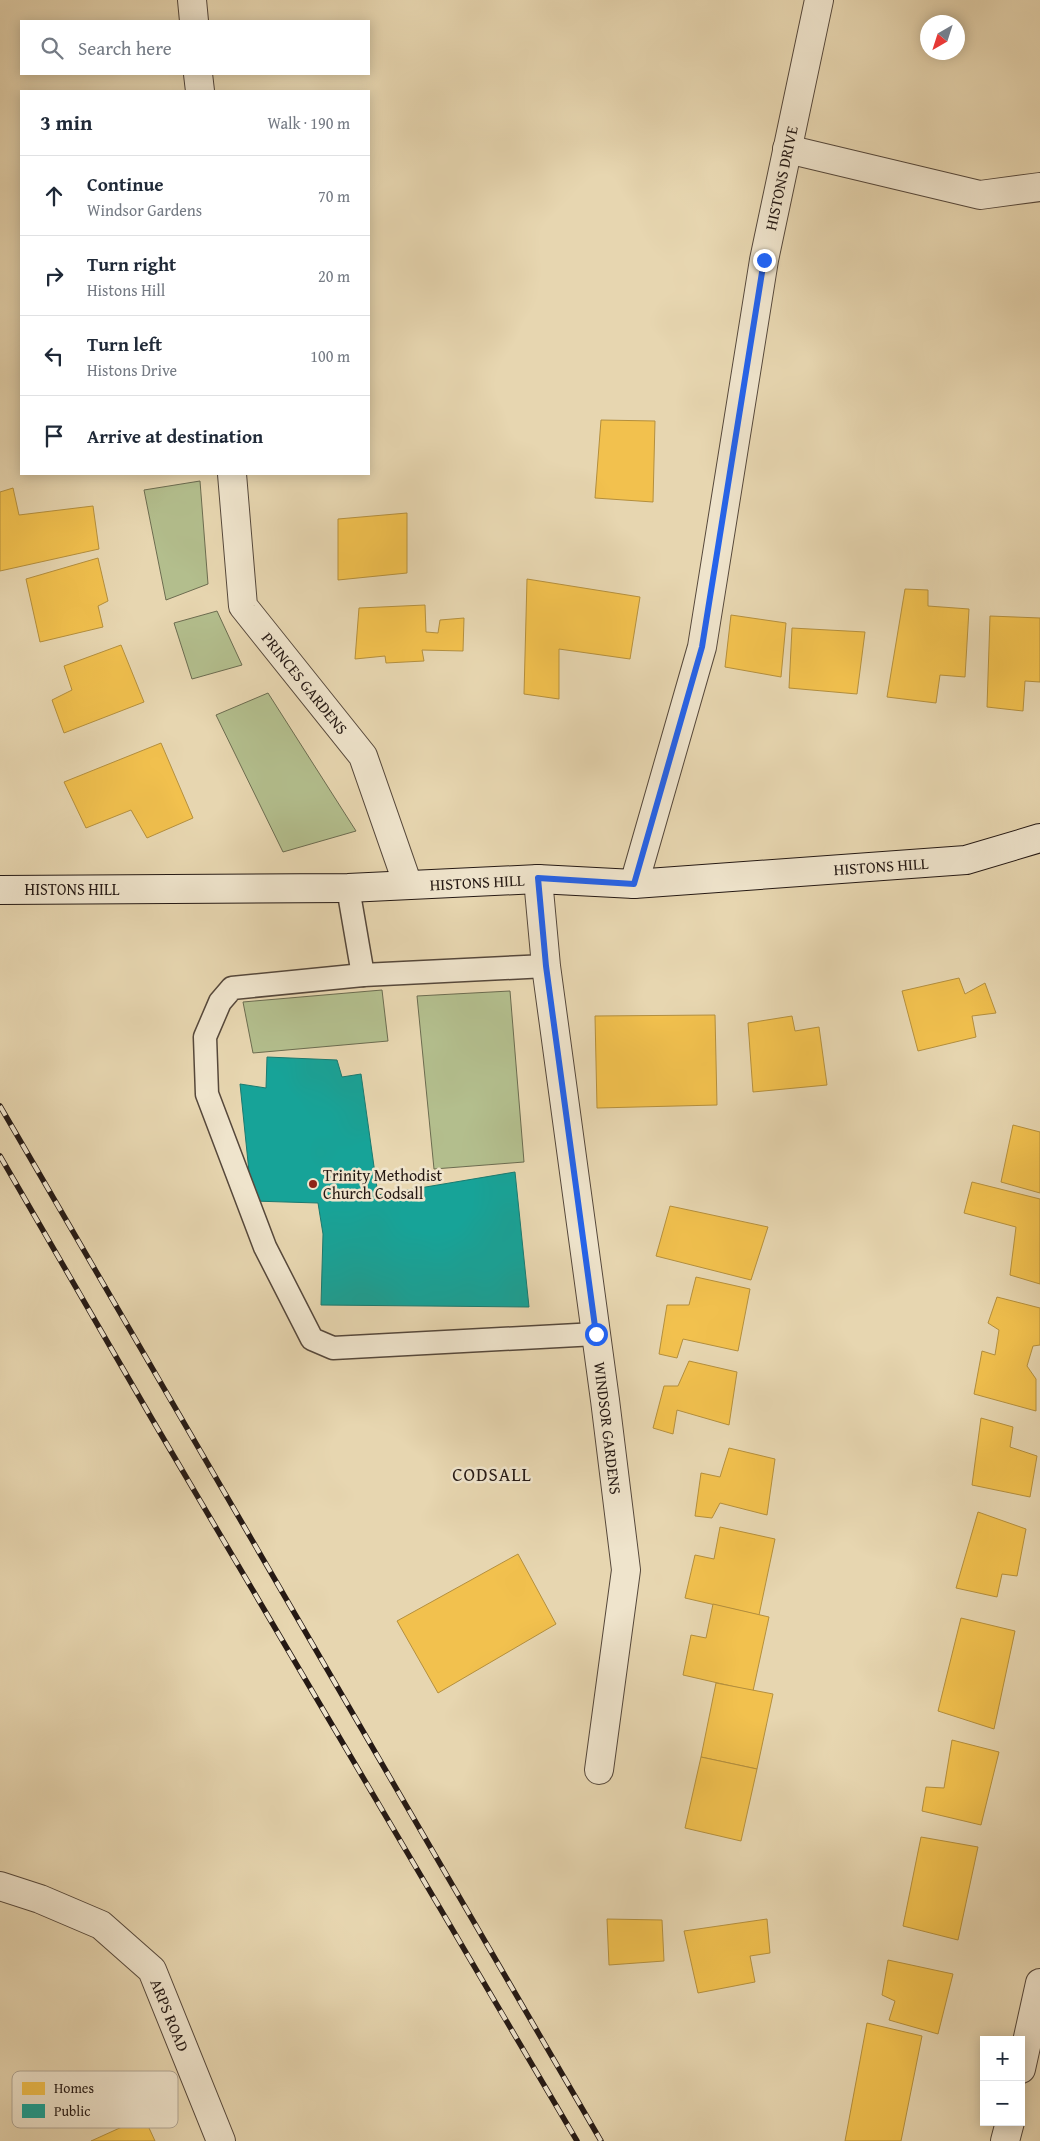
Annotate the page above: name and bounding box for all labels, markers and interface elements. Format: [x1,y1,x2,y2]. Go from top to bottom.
north arrow [920,15,965,60]
search box [20,20,370,75]
icon: search [38,34,66,62]
text: Search here [78,34,172,62]
text: 3 min [40,107,92,138]
text: Walk · 190 m [267,111,350,135]
street label: HISTONS DRIVE [758,124,804,232]
text: Continue [87,170,164,198]
icon: ahead [40,182,68,210]
text: 70 m [318,184,350,208]
text: Windsor Gardens [87,198,202,222]
route end [753,249,776,272]
text: Turn right [87,250,176,278]
icon: right [40,262,68,290]
text: 20 m [318,264,350,288]
text: Histons Hill [87,278,165,302]
text: Turn left [87,330,162,358]
icon: left [40,342,68,370]
text: 100 m [310,344,350,368]
text: Histons Drive [87,358,177,382]
icon: arrive [40,422,68,450]
text: Arrive at destination [87,422,263,450]
street label: PRINCES GARDENS [256,627,354,740]
street label: HISTONS HILL [833,851,929,881]
street label: HISTONS HILL [429,868,525,896]
street label: HISTONS HILL [25,877,120,901]
place label: Trinity Methodist Church Codsall [323,1163,442,1205]
marker: Trinity Methodist Church Codsall [307,1178,319,1190]
route start [585,1323,608,1346]
street label: WINDSOR GARDENS [588,1360,628,1496]
district label: CODSALL [452,1460,532,1488]
street label: ARPS ROAD [144,1975,196,2055]
map controls [980,2036,1025,2126]
button: + [980,2036,1025,2081]
legend [12,2071,178,2128]
text: Homes [54,2078,94,2098]
button: − [980,2081,1025,2126]
text: Public [54,2101,90,2121]

